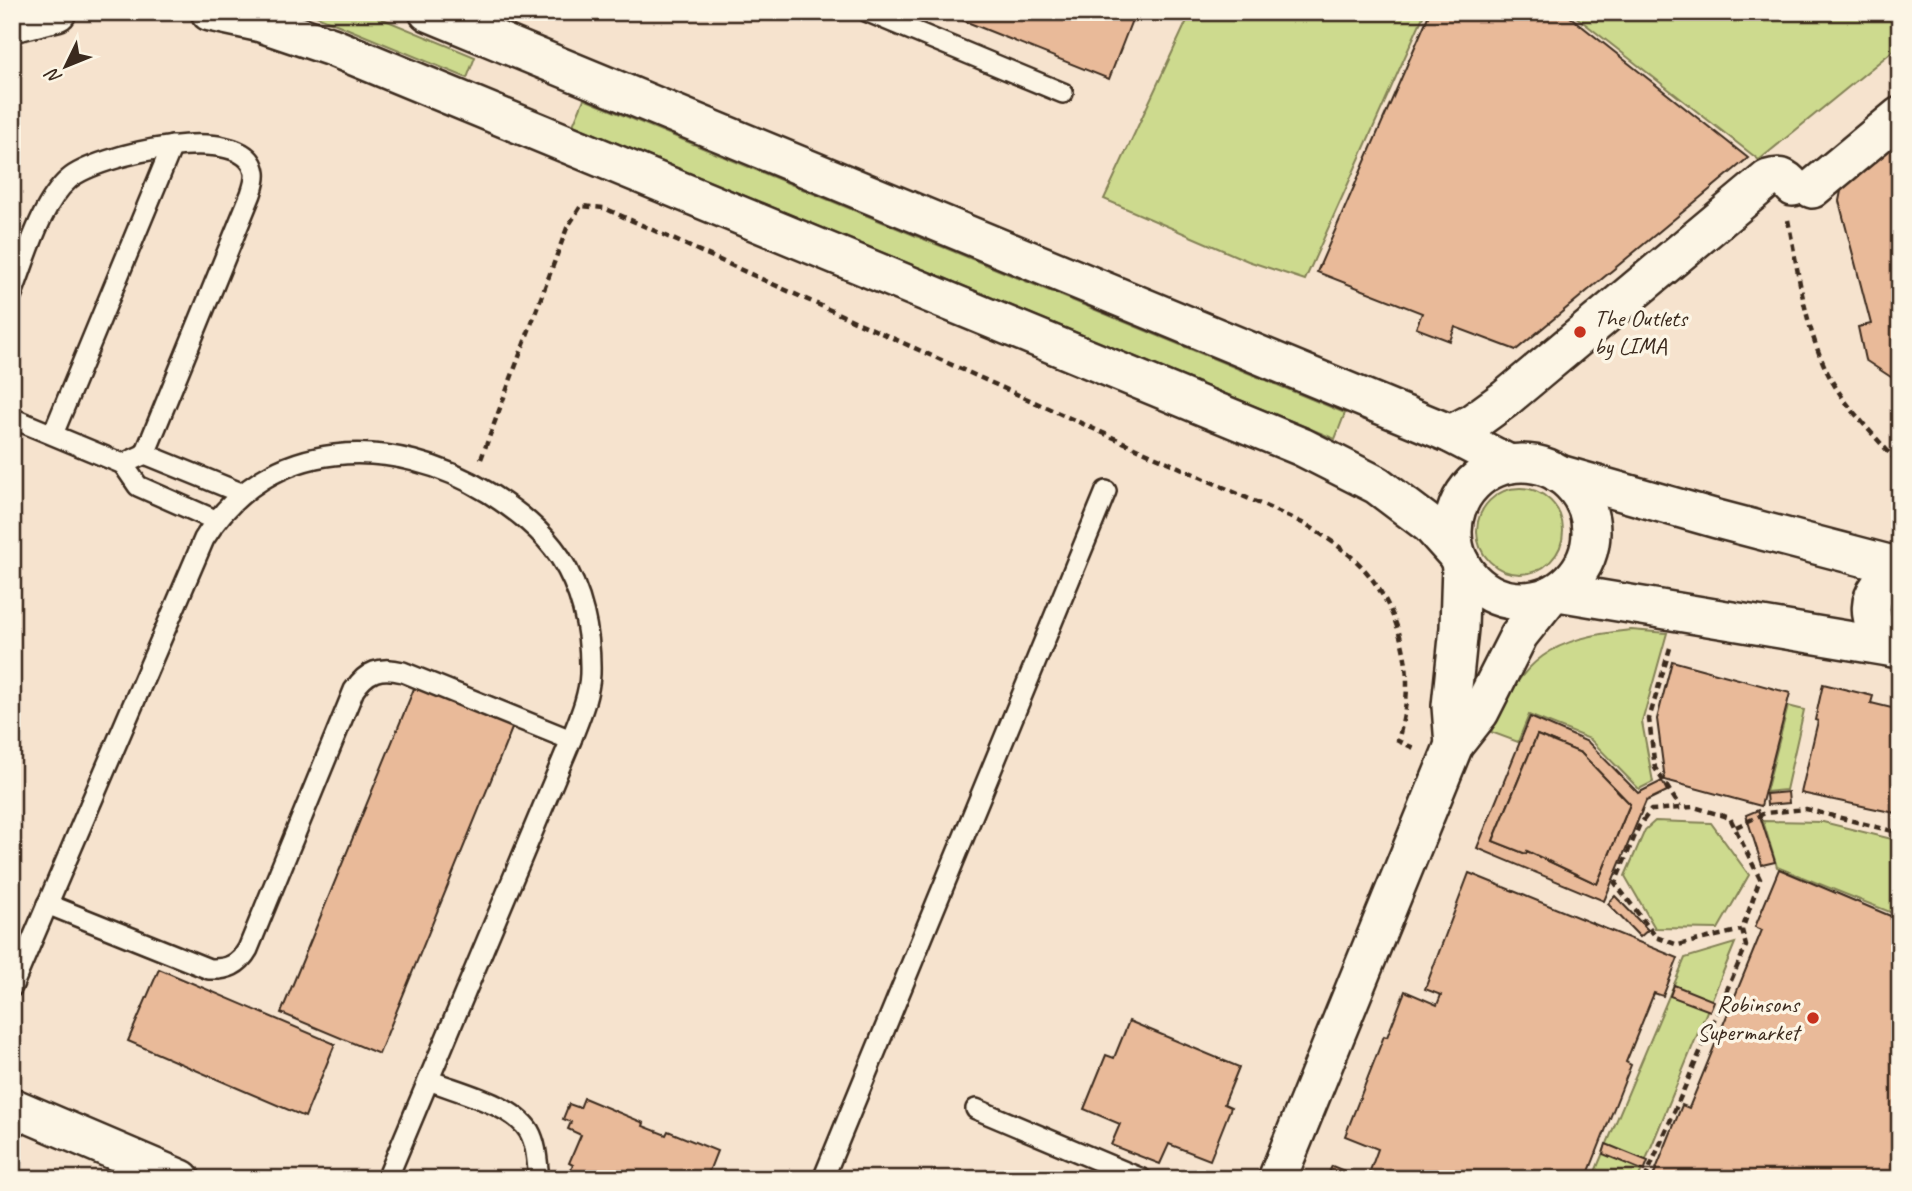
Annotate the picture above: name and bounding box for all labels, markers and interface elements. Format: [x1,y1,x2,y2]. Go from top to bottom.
north arrow [32,32,102,102]
text: N [39,62,67,89]
place label: The Outlets by LIMA [1594,303,1689,361]
marker: The Outlets by LIMA [1572,324,1588,340]
place label: Robinsons Supermarket [1697,989,1802,1047]
marker: Robinsons Supermarket [1805,1010,1821,1026]

